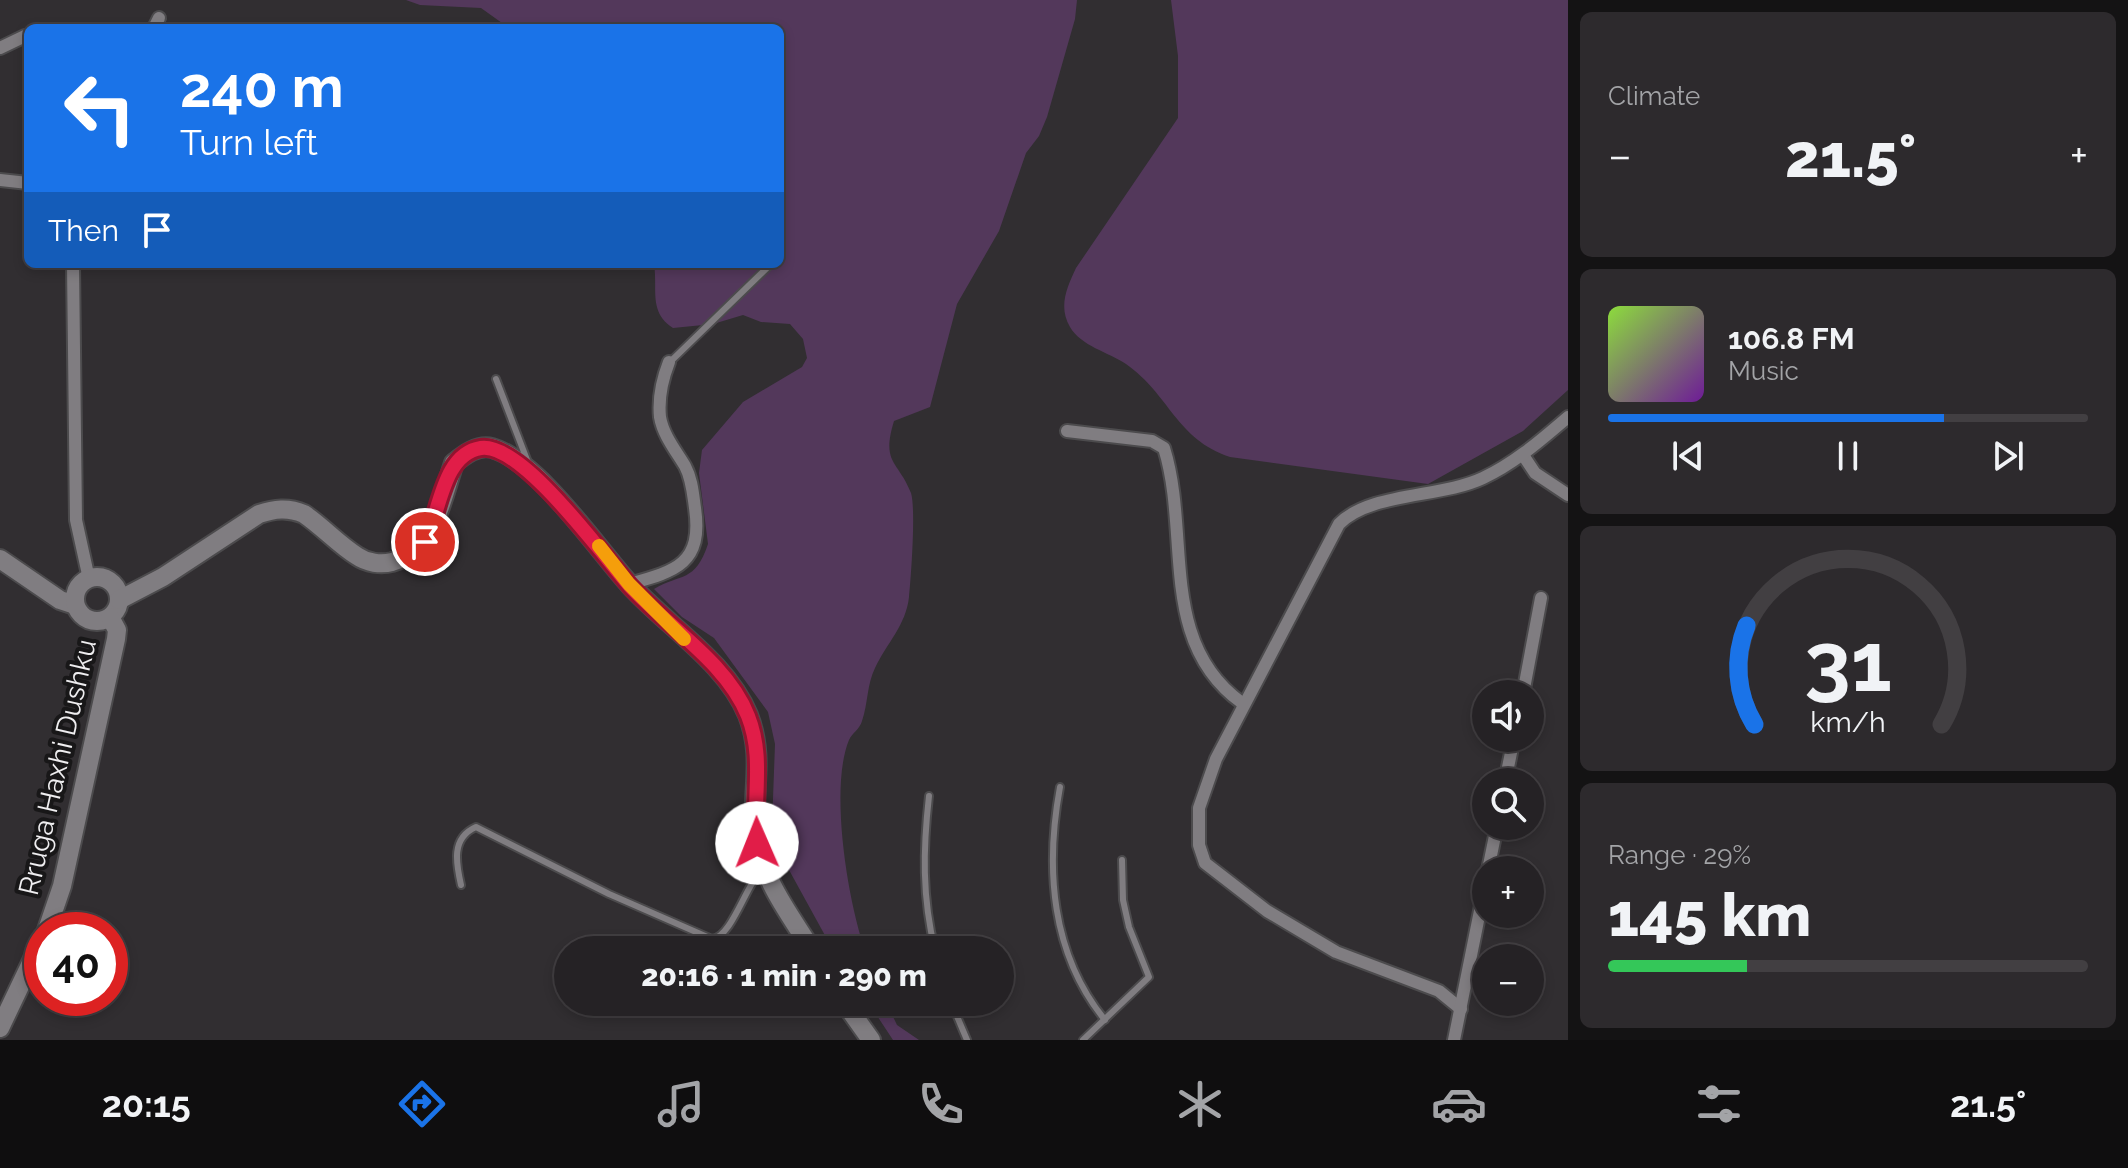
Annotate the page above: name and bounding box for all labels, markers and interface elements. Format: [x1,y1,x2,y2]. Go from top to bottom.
text: 240 m [180,54,344,120]
icon: left [48,56,152,160]
text: Climate [1608,81,1700,111]
text: Turn left [180,121,318,163]
text: 21.5° [1785,121,1916,191]
text: − [1608,130,1632,181]
text: + [2070,130,2088,181]
icon: arrive [135,208,179,252]
text: Then [48,213,119,248]
text: 106.8 FM [1728,321,1855,356]
text: Music [1728,356,1799,386]
icon: previous [1666,434,1710,478]
icon: pause [1826,434,1870,478]
icon: next [1986,434,2030,478]
pin [391,508,459,576]
icon: arrive [403,520,447,564]
text: 31 [1804,612,1892,709]
street label: Rruga Haxhi Dushku [12,636,103,898]
map controls [1472,680,1544,1016]
button: sound [1472,680,1544,752]
text: km/h [1810,705,1886,739]
button: search [1472,768,1544,840]
position arrow [715,801,799,885]
text: Range · 29% [1608,840,1751,870]
button: + [1472,856,1544,928]
text: 145 km [1608,880,1811,950]
speed limit sign: 40 [24,912,128,1016]
button: − [1472,944,1544,1016]
text: 20:16 · 1 min · 290 m [641,958,927,993]
icon: directions [394,1076,450,1132]
icon: music [653,1076,709,1132]
icon: phone [913,1076,969,1132]
icon: climate [1172,1076,1228,1132]
icon: car [1431,1076,1487,1132]
icon: filters [1691,1076,1747,1132]
text: 20:15 [102,1083,191,1125]
text: 21.5° [1950,1083,2026,1125]

